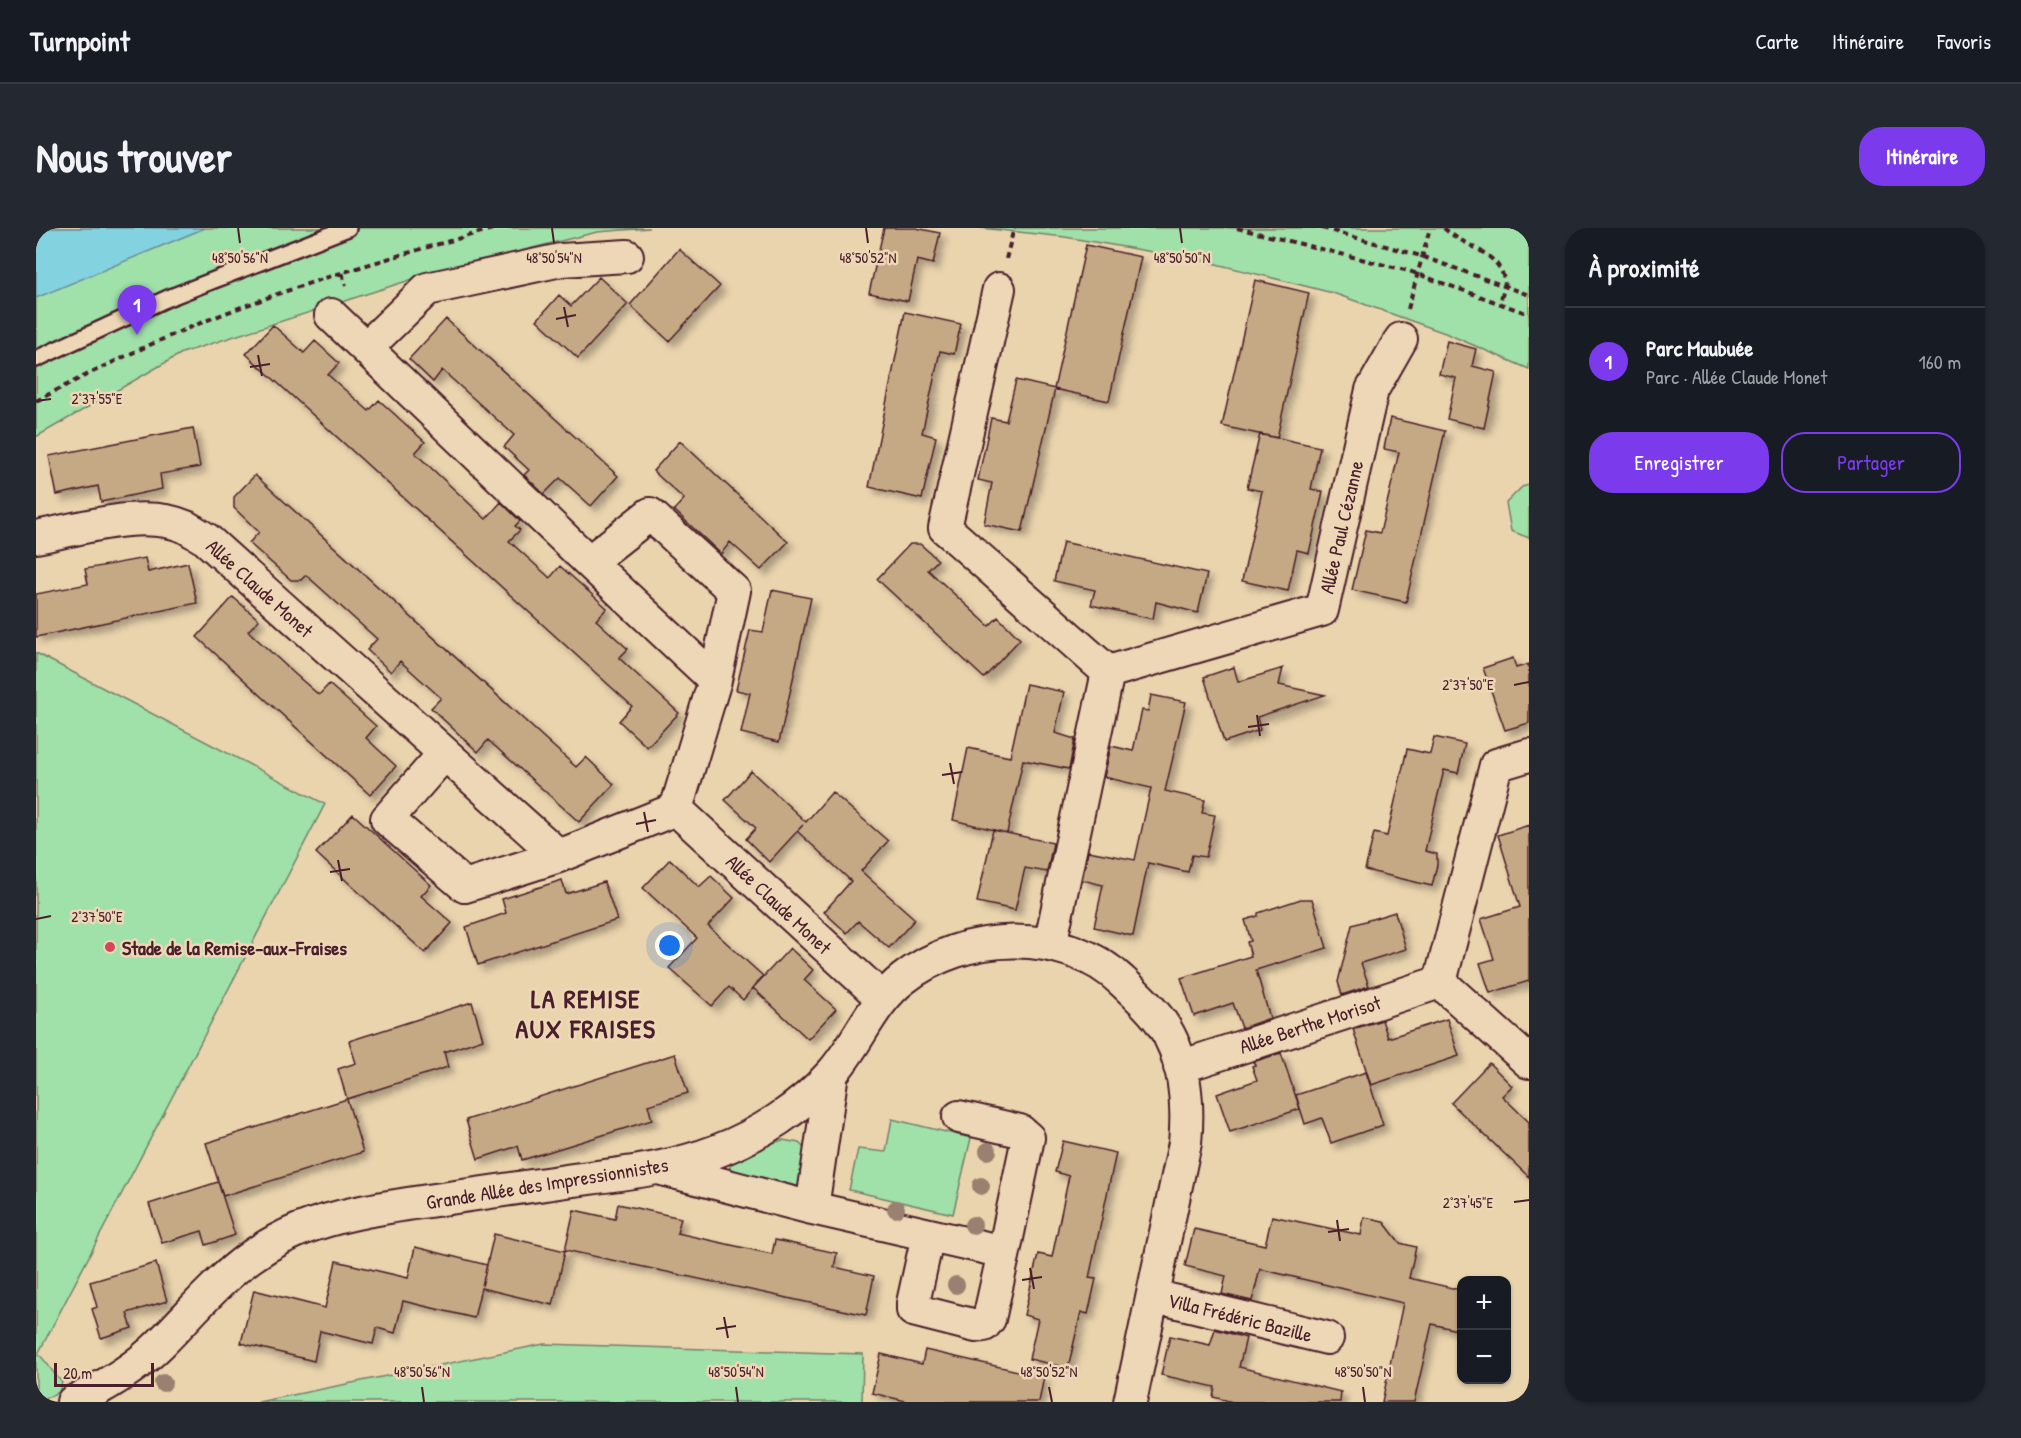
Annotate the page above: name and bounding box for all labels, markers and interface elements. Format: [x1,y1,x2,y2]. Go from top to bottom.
text: Turnpoint [30,22,130,60]
text: Carte [1756,27,1799,56]
text: Itinéraire [1832,27,1904,56]
text: Favoris [1937,27,1991,56]
button: Itinéraire [1859,127,1985,186]
text: Nous trouver [36,128,232,185]
text: 48°50'56"N [212,247,268,268]
text: 48°50'54"N [526,247,582,268]
text: 48°50'52"N [839,247,897,268]
text: 48°50'50"N [1154,247,1210,268]
text: À proximité [1589,250,1700,285]
pin: 1 [118,285,156,335]
text: Parc Maubuée [1646,333,1753,363]
text: 1 [1605,348,1612,375]
text: 160 m [1919,348,1961,375]
text: Parc · Allée Claude Monet [1646,363,1827,390]
text: 2°37'55"E [72,388,123,409]
button: Enregistrer [1589,432,1769,493]
button: Partager [1781,432,1961,493]
street label: Allée Paul Cézanne [1313,458,1369,596]
street label: Allée Claude Monet [201,533,320,644]
text: 2°37'50"E [1442,674,1494,695]
street label: Allée Claude Monet [720,848,838,961]
text: 2°37'50"E [71,906,123,927]
your location [655,931,684,960]
place label: Stade de la Remise-aux-Fraises [122,934,347,961]
marker: Stade de la Remise-aux-Fraises [103,940,117,954]
district label: LA REMISE AUX FRAISES [516,981,656,1046]
street label: Allée Berthe Morisot [1236,988,1385,1060]
street label: Grande Allée des Impressionnistes [424,1150,670,1215]
text: 2°37'45"E [1443,1192,1493,1213]
map controls [1457,1276,1511,1384]
button: + [1457,1276,1511,1330]
street label: Villa Frédéric Bazille [1165,1286,1315,1348]
button: − [1457,1330,1511,1384]
scale bar [54,1360,154,1388]
text: 48°50'56"N [394,1361,450,1382]
text: 48°50'54"N [708,1361,764,1382]
text: 48°50'52"N [1020,1361,1078,1382]
text: 48°50'50"N [1335,1361,1391,1382]
text: 20 m [63,1362,92,1384]

